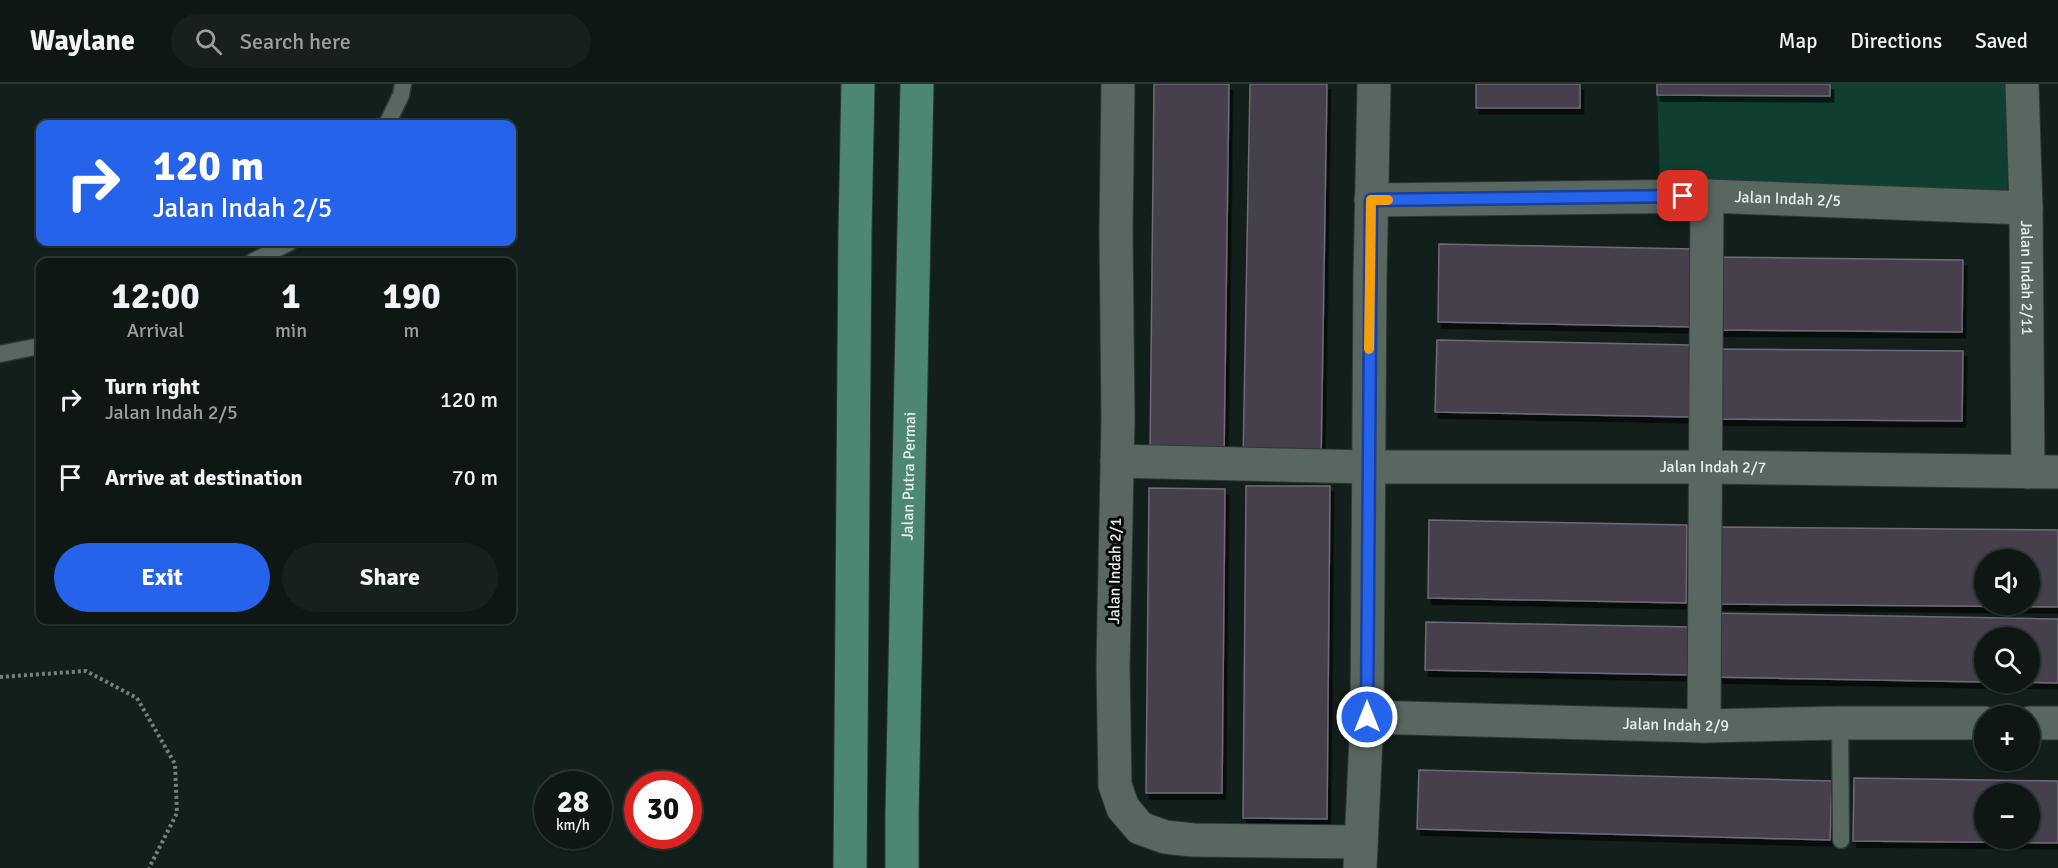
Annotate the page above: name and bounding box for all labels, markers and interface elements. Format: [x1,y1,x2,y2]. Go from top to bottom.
search box [171,14,591,68]
text: Waylane [30,24,135,58]
icon: search [192,25,225,58]
text: Search here [240,28,351,55]
text: Map [1779,28,1817,54]
text: Directions [1850,28,1942,54]
text: Saved [1975,28,2028,54]
text: 120 m [153,141,264,192]
icon: right [54,144,132,222]
pin [1657,170,1708,221]
icon: arrive [1666,179,1699,212]
street label: Jalan Indah 2/5 [1734,187,1841,211]
text: Jalan Indah 2/5 [153,192,332,225]
street label: Jalan Indah 2/11 [2016,220,2037,336]
text: 12:00 [111,274,200,319]
text: 1 [281,274,301,319]
text: 190 [382,274,441,319]
text: Arrival [127,318,184,343]
text: min [275,318,307,343]
text: m [404,318,420,343]
text: Turn right [105,373,200,400]
icon: right [54,383,87,416]
text: 120 m [440,386,498,413]
text: Jalan Indah 2/5 [105,400,238,425]
street label: Jalan Putra Permai [898,412,920,541]
street label: Jalan Indah 2/7 [1660,457,1766,478]
icon: arrive [54,461,87,494]
text: Arrive at destination [105,464,302,491]
text: 70 m [452,464,498,491]
street label: Jalan Indah 2/1 [1104,518,1126,624]
button: Exit [54,543,270,612]
button: Share [282,543,498,612]
map controls [1974,549,2040,849]
button: sound [1974,549,2040,615]
button: search [1974,627,2040,693]
position arrow [1335,685,1399,749]
button: + [1974,705,2040,771]
street label: Jalan Indah 2/9 [1622,714,1729,736]
speed limit sign: 30 [624,771,702,849]
button: − [1974,783,2040,849]
text: 28 [557,784,589,821]
text: km/h [556,816,590,834]

